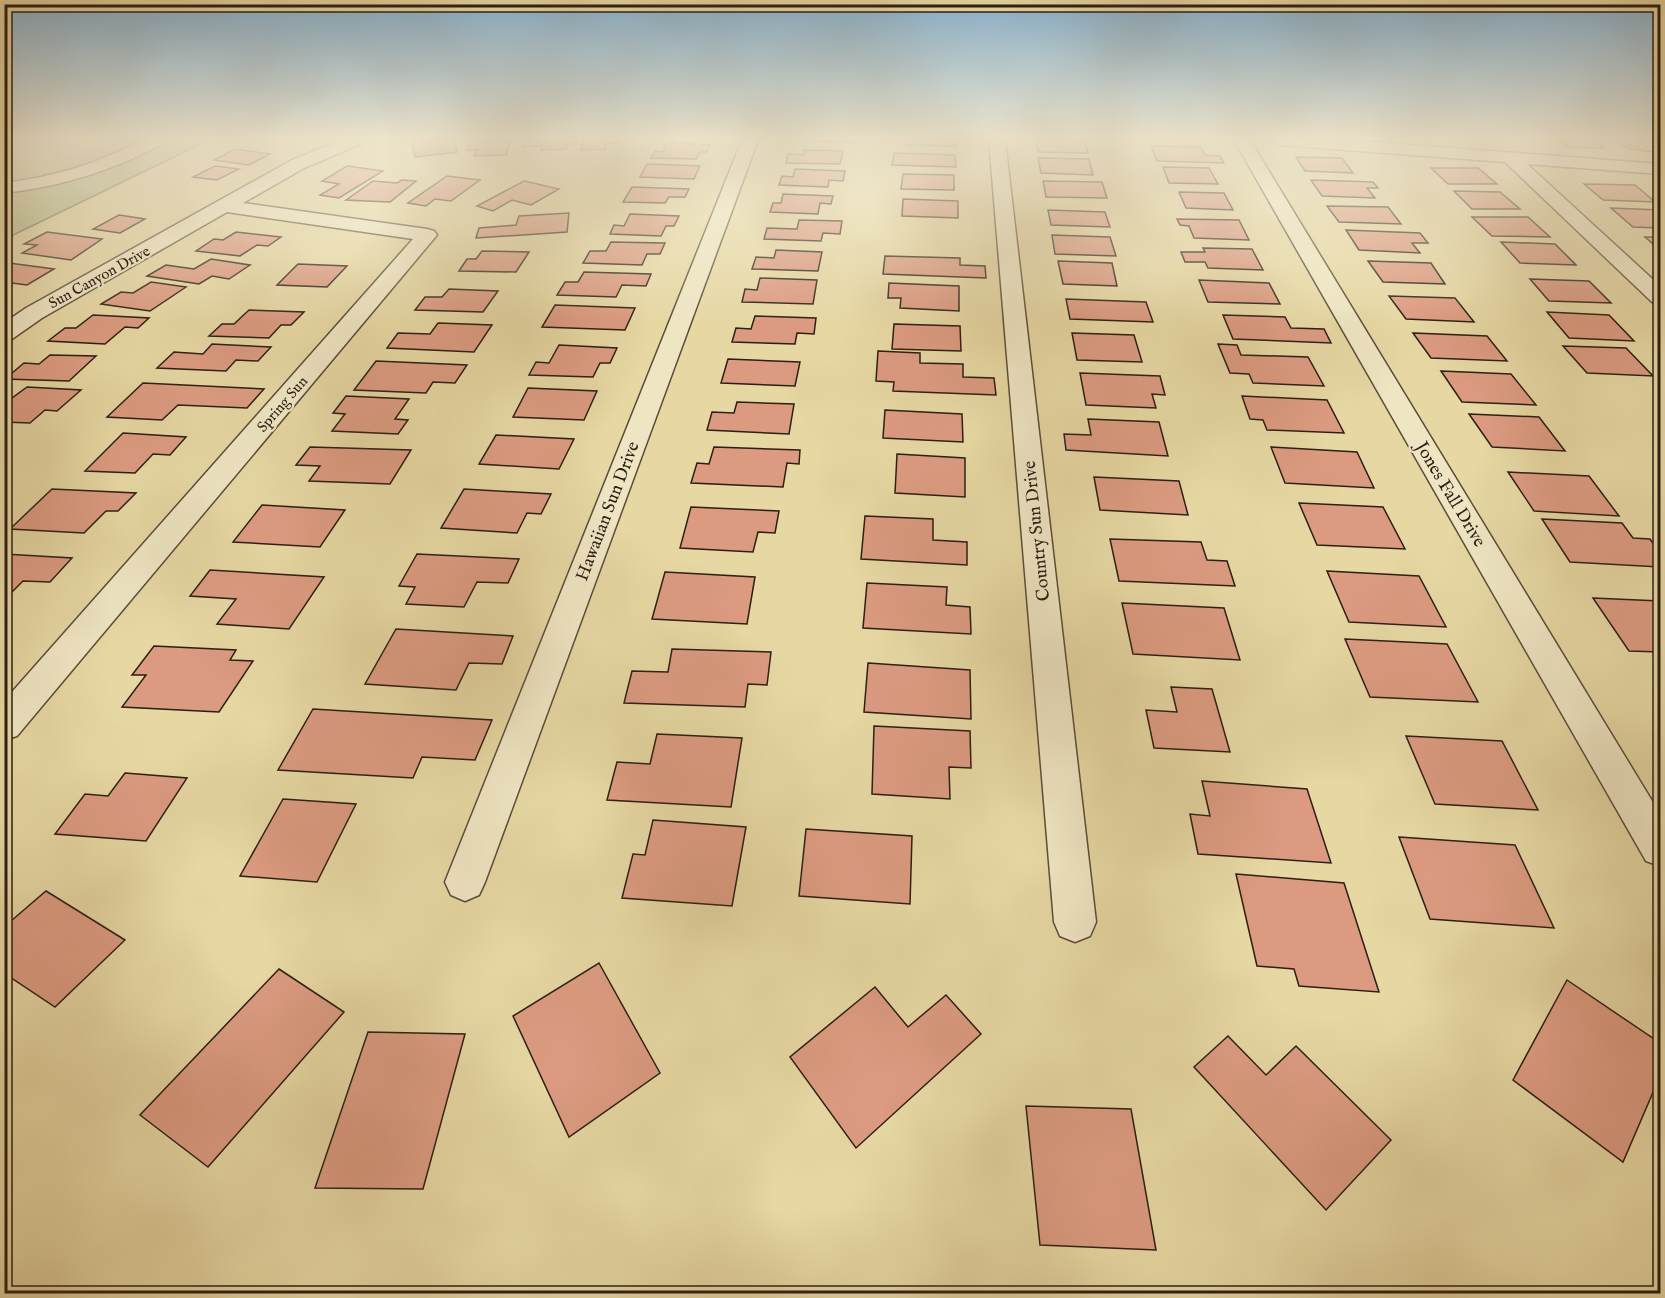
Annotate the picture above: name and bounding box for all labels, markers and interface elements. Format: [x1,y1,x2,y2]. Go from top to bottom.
street label: Sun Canyon Drive [45,242,153,313]
street label: Spring Sun [253,372,312,436]
street label: Jones Fall Drive [1408,436,1490,552]
street label: Hawaiian Sun Drive [571,439,646,585]
street label: Country Sun Drive [1019,460,1056,602]

